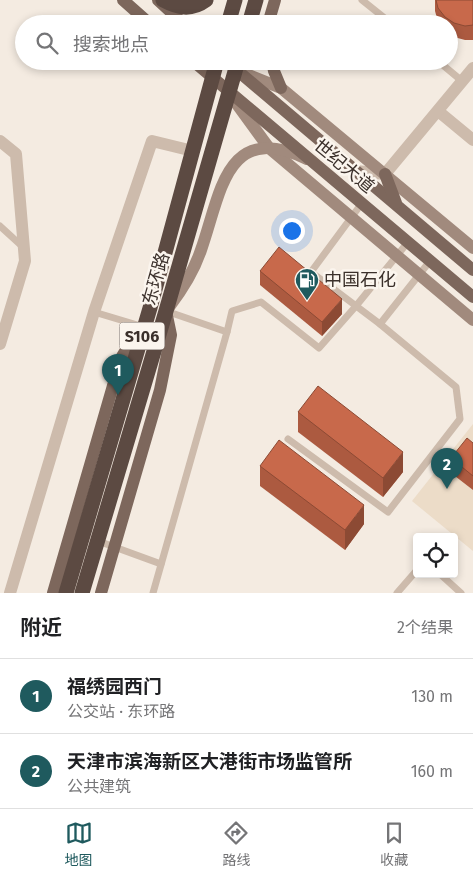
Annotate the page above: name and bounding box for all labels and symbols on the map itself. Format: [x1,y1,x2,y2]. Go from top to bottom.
street label: 世纪大道 [309,134,379,198]
your location [279,218,305,244]
street label: 东环路 [138,250,174,308]
fuel station icon: 中国石化 [294,267,320,301]
place label: 中国石化 [324,269,396,291]
road number: S106 [120,322,164,350]
pin: 1 [102,354,134,395]
pin: 2 [431,448,463,489]

